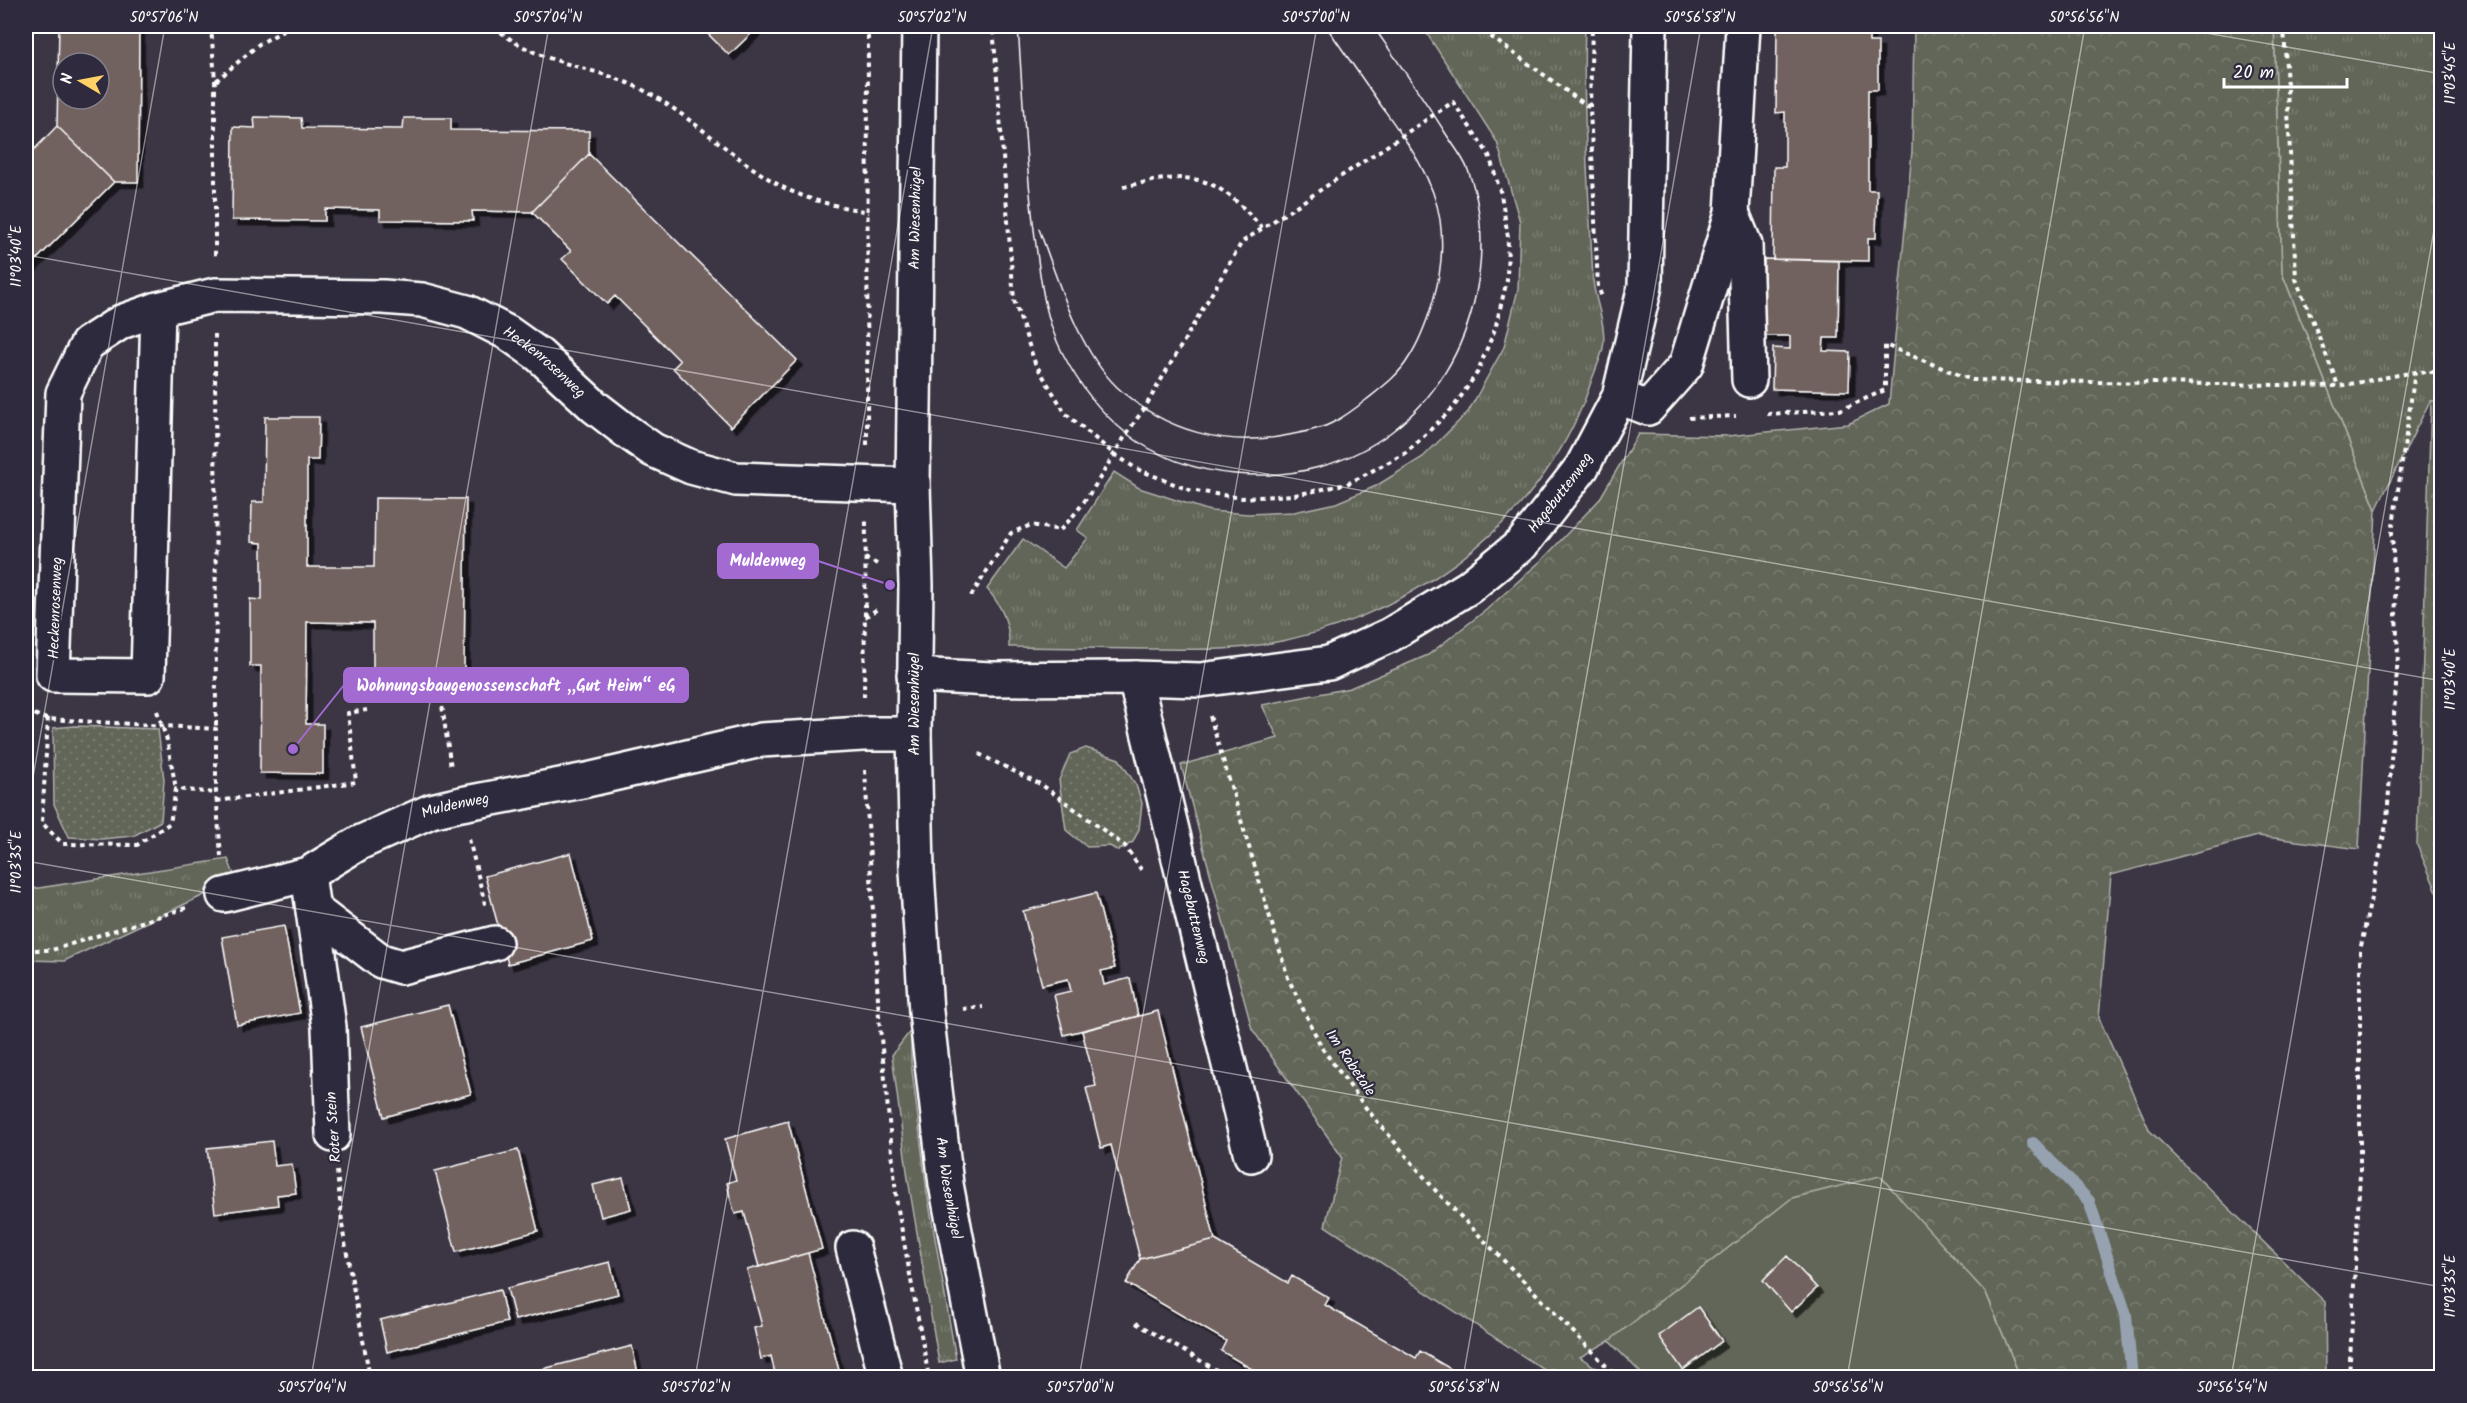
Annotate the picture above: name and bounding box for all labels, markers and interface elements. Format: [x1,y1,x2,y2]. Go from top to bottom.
text: 50°57'06"N [130,6,198,30]
text: 50°57'04"N [514,6,582,30]
text: 50°57'02"N [897,6,967,30]
text: 50°57'00"N [1282,6,1350,30]
text: 50°56'58"N [1664,6,1736,30]
text: 50°56'56"N [2049,6,2119,30]
text: 11°03'45"E [2439,40,2463,104]
north arrow [51,51,111,111]
scale bar [2224,51,2347,89]
text: 20 m [2233,59,2274,88]
text: N [55,72,81,86]
street label: Am Wiesenhügel [903,166,929,270]
text: 11°03'40"E [5,224,29,287]
street label: Heckenrosenweg [497,321,591,404]
street label: Hagebuttenweg [1522,448,1599,539]
callout: Muldenweg [718,544,818,578]
text: Muldenweg [730,549,806,574]
street label: Heckenrosenweg [42,557,70,659]
text: 11°03'40"E [2439,647,2463,710]
street label: Am Wiesenhügel [903,652,927,756]
callout: Wohnungsbaugenossenschaft „Gut Heim“ eG [344,668,688,702]
text: Wohnungsbaugenossenschaft „Gut Heim“ eG [356,674,676,699]
street label: Muldenweg [417,787,491,826]
text: 11°03'35"E [5,829,29,894]
street label: Hagebuttenweg [1170,867,1216,967]
street label: Im Rabetale [1319,1025,1381,1102]
street label: Roter Stein [320,1091,348,1163]
street label: Am Wiesenhügel [929,1136,968,1242]
text: 11°03'35"E [2439,1253,2463,1318]
text: 50°57'04"N [278,1376,346,1400]
text: 50°57'02"N [661,1376,731,1400]
text: 50°57'00"N [1046,1376,1114,1400]
text: 50°56'58"N [1428,1376,1500,1400]
text: 50°56'56"N [1813,1376,1883,1400]
text: 50°56'54"N [2197,1376,2267,1400]

